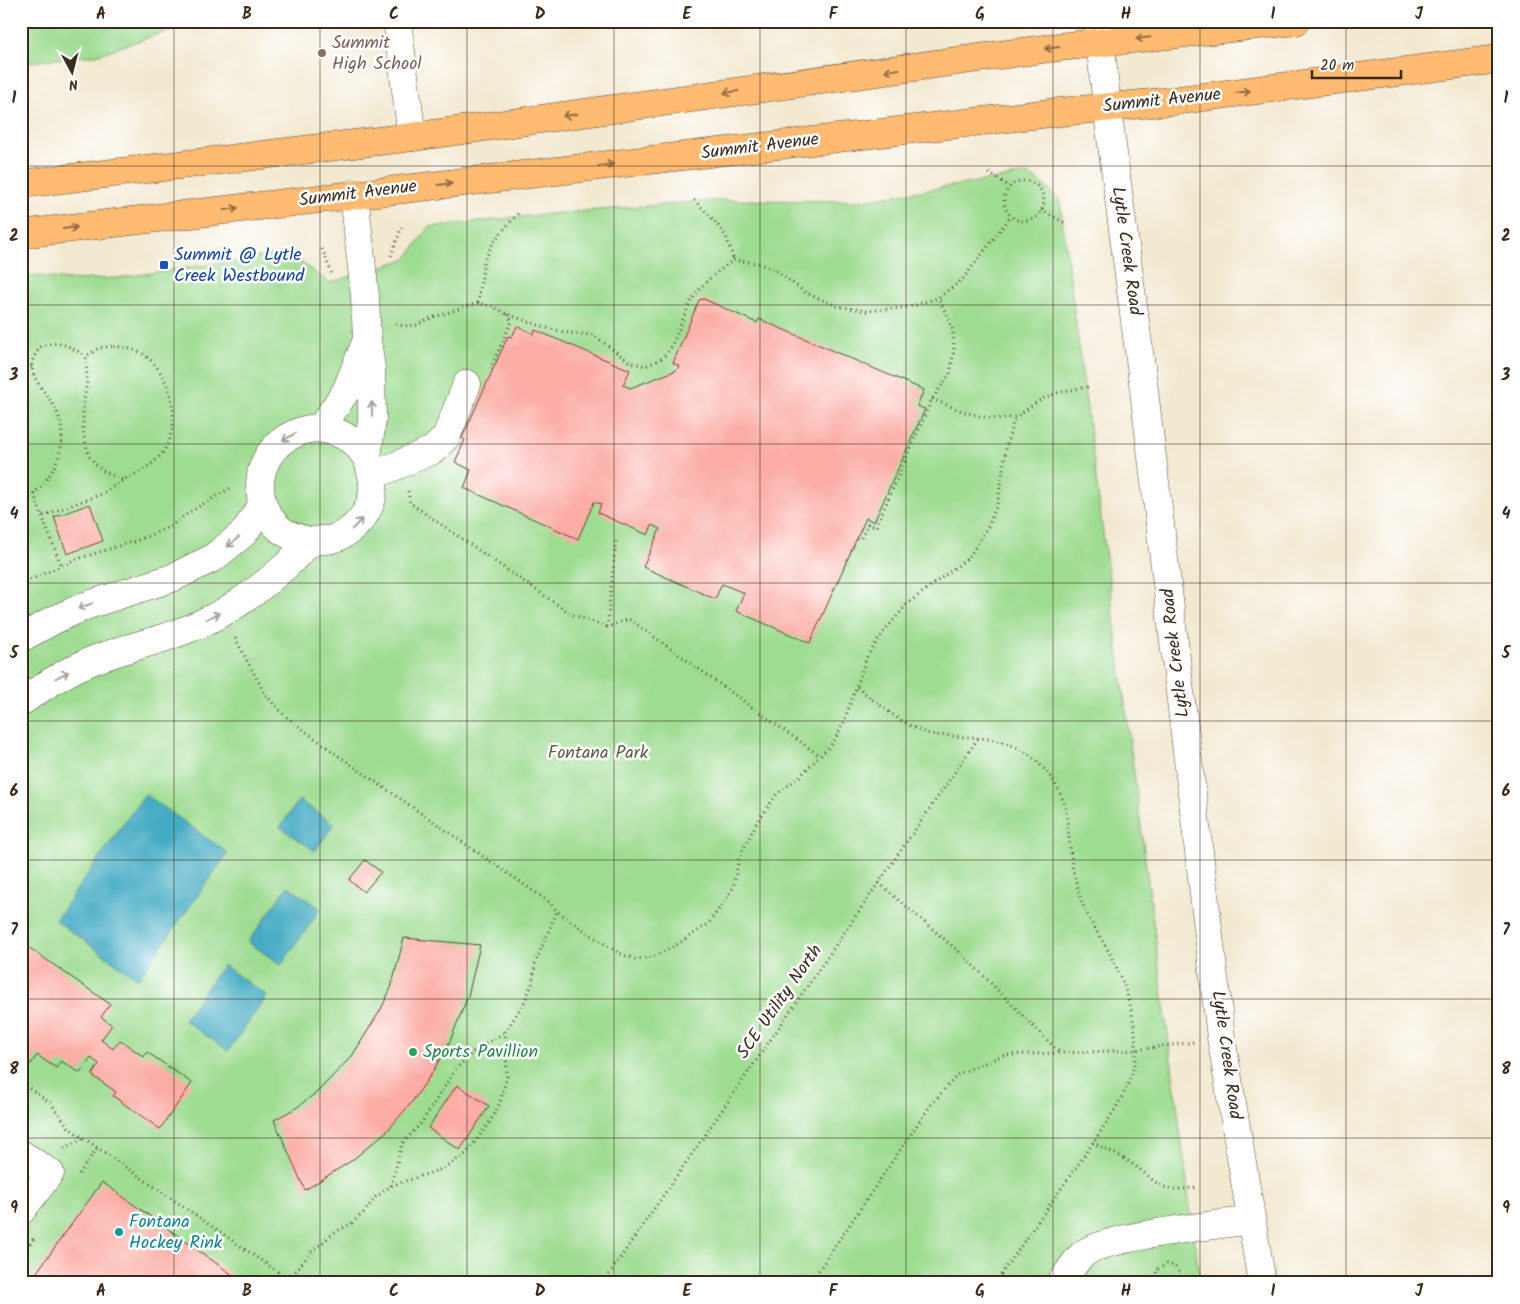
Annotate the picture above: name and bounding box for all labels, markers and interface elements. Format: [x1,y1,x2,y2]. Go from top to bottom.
text: A [96,2,106,27]
text: B [242,2,252,27]
text: C [389,2,399,27]
text: D [535,2,546,27]
text: E [683,2,693,27]
text: F [829,2,839,27]
text: G [975,2,985,27]
text: H [1121,2,1131,27]
text: I [1271,2,1276,27]
text: J [1415,2,1424,27]
place label: Summit High School [332,29,422,79]
one-way arrow [1135,33,1151,43]
one-way arrow [1045,43,1061,53]
marker: Summit High School [316,47,328,59]
north arrow [48,48,98,98]
scale bar [1312,48,1401,80]
text: 20 m [1320,54,1354,78]
one-way arrow [884,65,900,75]
text: N [68,72,79,95]
street label: Summit Avenue [1102,80,1222,122]
text: 1 [12,86,17,111]
text: 1 [1504,86,1509,111]
one-way arrow [1234,87,1250,97]
one-way arrow [723,88,739,98]
one-way arrow [562,110,578,120]
street label: Summit Avenue [700,125,820,169]
one-way arrow [598,160,614,170]
street label: Summit Avenue [298,172,418,216]
one-way arrow [436,179,452,189]
street label: Lytle Creek Road [1103,185,1150,318]
one-way arrow [223,204,239,214]
one-way arrow [61,223,77,233]
text: 2 [9,224,19,249]
text: 2 [1501,224,1511,249]
place label: Summit @ Lytle Creek Westbound [174,241,305,291]
marker: Summit @ Lytle Creek Westbound [158,259,170,271]
text: 3 [9,363,19,388]
text: 3 [1501,363,1511,388]
one-way arrow [367,402,377,418]
one-way arrow [281,432,296,442]
text: 4 [10,502,19,527]
text: 4 [1502,502,1511,527]
one-way arrow [350,518,363,530]
one-way arrow [226,536,239,547]
street label: Lytle Creek Road [1154,586,1198,719]
one-way arrow [78,602,93,611]
one-way arrow [205,611,220,621]
text: 5 [9,641,20,666]
text: 5 [1501,641,1512,666]
one-way arrow [54,670,69,679]
park label: Fontana Park [548,739,649,768]
text: 6 [10,779,19,804]
text: 6 [1502,779,1511,804]
text: 7 [10,918,18,943]
text: 7 [1502,918,1510,943]
street label: SCE Utility North [730,939,830,1065]
street label: Lytle Creek Road [1203,989,1250,1122]
place label: Sports Pavillion [423,1038,538,1067]
marker: Sports Pavillion [407,1046,419,1058]
text: 8 [9,1057,19,1082]
text: 8 [1501,1057,1511,1082]
text: 9 [10,1196,18,1221]
text: 9 [1502,1196,1510,1221]
place label: Fontana Hockey Rink [129,1208,223,1258]
marker: Fontana Hockey Rink [113,1226,125,1238]
text: A [96,1279,106,1304]
text: B [242,1279,252,1304]
text: C [389,1279,399,1304]
text: D [535,1279,546,1304]
text: E [683,1279,693,1304]
text: F [829,1279,839,1304]
text: G [975,1279,985,1304]
text: H [1121,1279,1131,1304]
text: I [1271,1279,1276,1304]
text: J [1415,1279,1424,1304]

